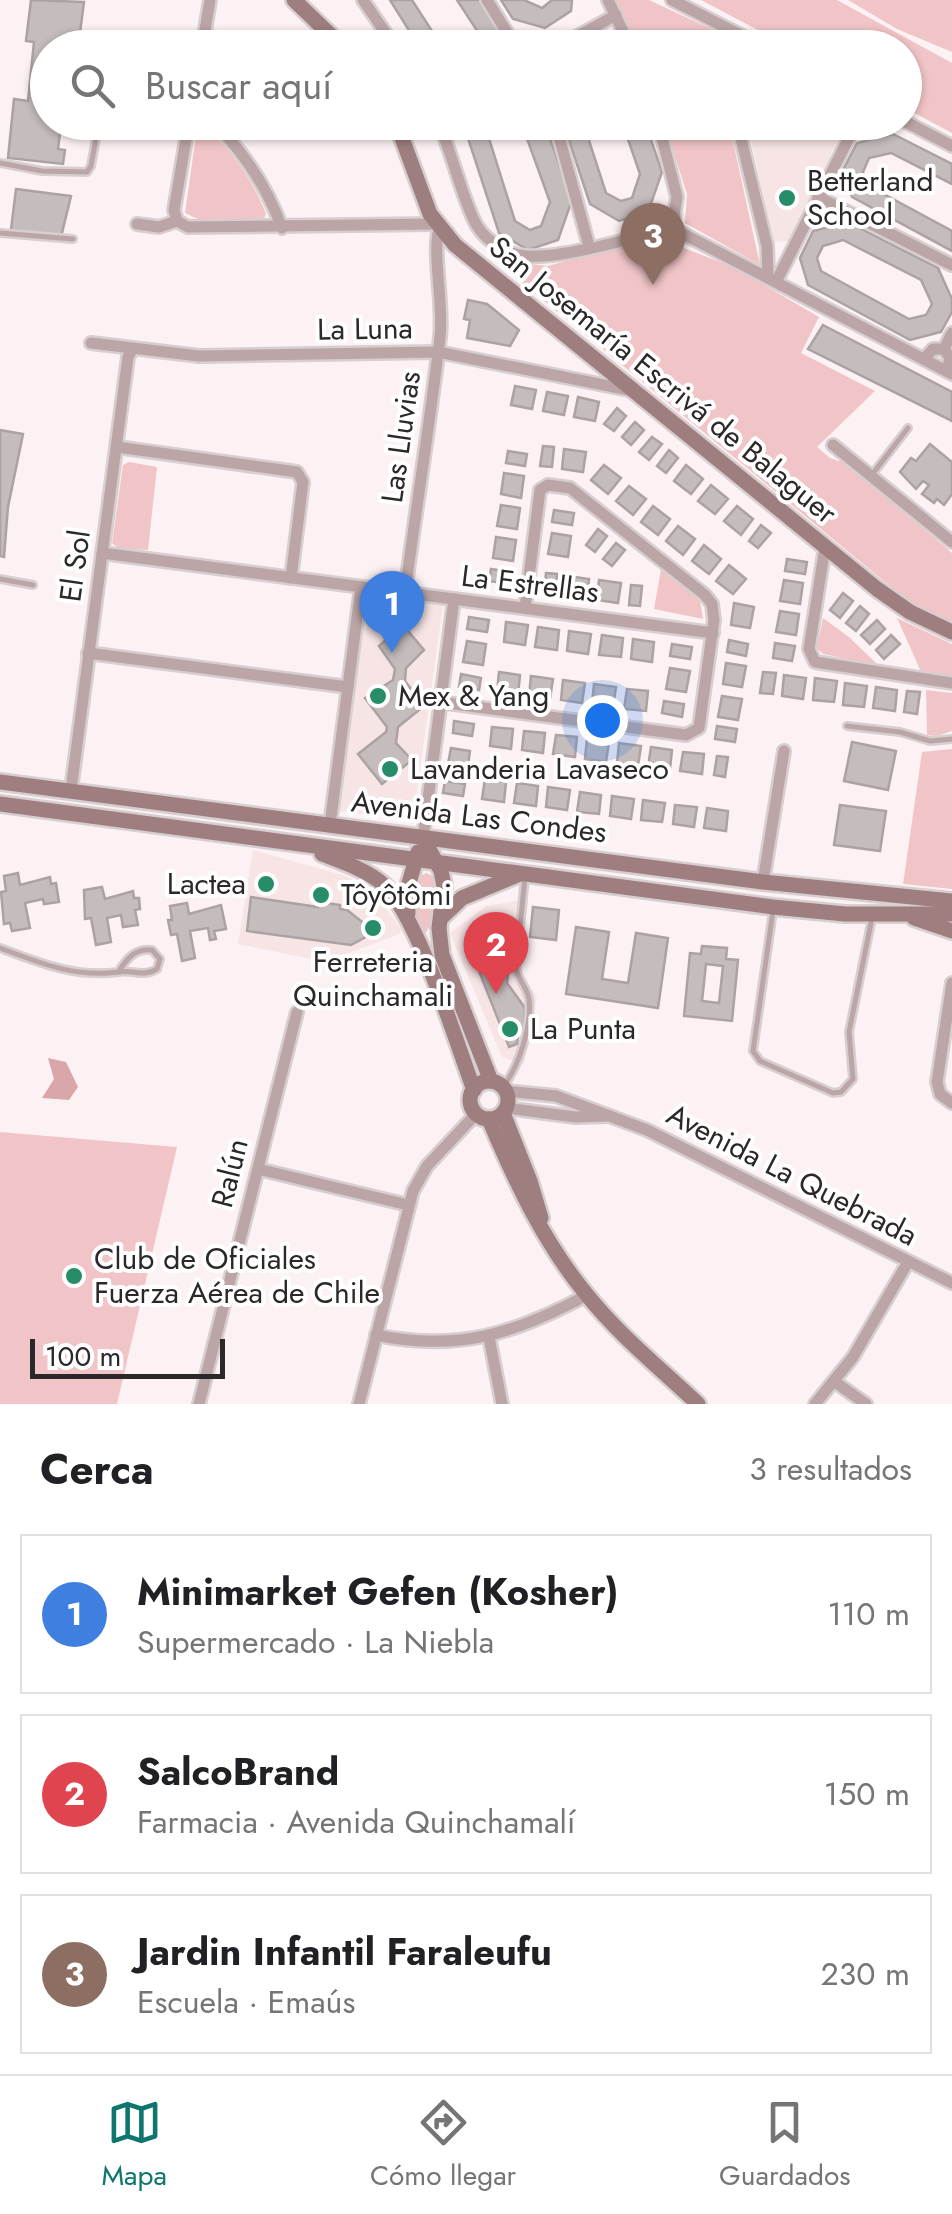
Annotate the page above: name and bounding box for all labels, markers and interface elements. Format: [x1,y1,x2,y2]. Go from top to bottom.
search box [30,30,922,140]
icon: search [65,58,120,113]
text: Buscar aquí [145,58,332,113]
place label: Betterland School [807,159,934,236]
marker: Betterland School [776,187,798,209]
pin: 3 [620,202,686,285]
street label: San Josemaría Escrivá de Balaguer [480,226,847,534]
street label: La Luna [317,306,413,351]
street label: Las Lluvias [370,368,431,506]
street label: El Sol [48,527,101,605]
street label: La Estrellas [459,554,601,613]
pin: 1 [360,570,424,653]
place label: Mex & Yang [398,674,549,717]
marker: Mex & Yang [367,685,389,707]
your location [577,695,628,746]
place label: Lavanderia Lavaseco [410,747,669,790]
marker: Lavanderia Lavaseco [379,758,401,780]
street label: Avenida Las Condes [349,780,609,853]
place label: Lactea [167,862,246,905]
marker: Lactea [255,873,277,895]
place label: Tôyôtômi [341,873,452,916]
marker: Tôyôtômi [310,884,332,906]
pin: 2 [464,912,528,994]
marker: Ferreteria Quinchamali [362,917,384,939]
place label: Ferreteria Quinchamali [293,940,453,1017]
place label: La Punta [530,1007,636,1050]
marker: La Punta [499,1018,521,1040]
street label: Avenida La Quebrada [660,1093,925,1256]
street label: Ralún [200,1134,259,1212]
place label: Club de Oficiales Fuerza Aérea de Chile [94,1237,380,1314]
marker: Club de Oficiales Fuerza Aérea de Chile [63,1265,85,1287]
scale bar [30,1334,225,1378]
text: 100 m [45,1336,121,1377]
text: Cerca [40,1439,154,1500]
text: 3 resultados [749,1446,912,1492]
text: Minimarket Gefen (Kosher) [137,1564,618,1619]
text: 1 [66,1591,83,1637]
text: 110 m [827,1591,910,1637]
text: Supermercado · La Niebla [137,1619,494,1665]
text: SalcoBrand [137,1744,339,1799]
text: 2 [64,1771,85,1817]
text: 150 m [824,1771,910,1817]
text: Farmacia · Avenida Quinchamalí [137,1799,575,1845]
text: Jardin Infantil Faraleufu [137,1924,552,1979]
text: 3 [65,1951,84,1997]
text: 230 m [821,1951,910,1997]
text: Escuela · Emaús [137,1979,355,2025]
tab: Mapa [101,2095,167,2196]
tab: Cómo llegar [370,2095,516,2196]
tab: Guardados [719,2095,851,2196]

